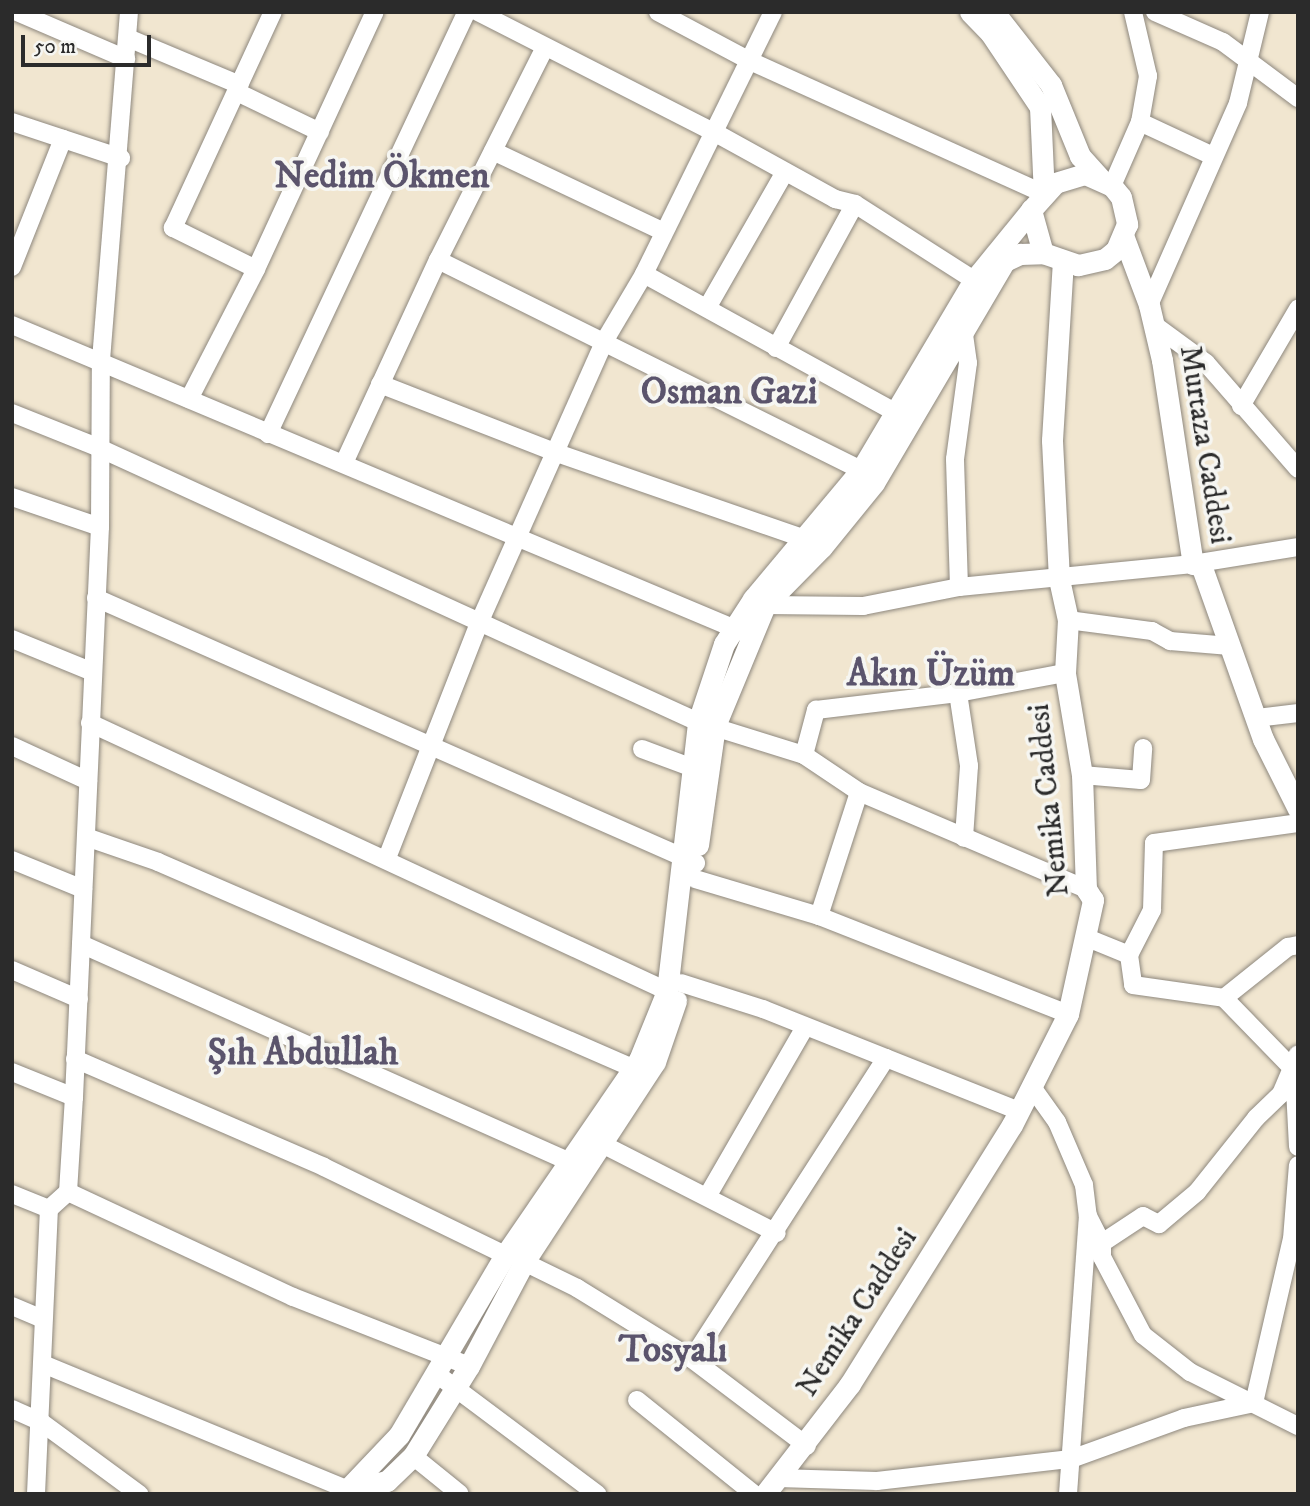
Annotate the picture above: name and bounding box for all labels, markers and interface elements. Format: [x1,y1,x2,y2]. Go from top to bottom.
scale bar [24,21,154,65]
text: 50 m [34,34,76,60]
district label: Nedim Ökmen [274,155,490,199]
street label: Murtaza Caddesi [1171,343,1237,547]
district label: Osman Gazi [641,371,817,415]
district label: Akın Üzüm [847,653,1015,697]
street label: Nemika Caddesi [1022,702,1078,898]
district label: Şıh Abdullah [208,1032,398,1076]
street label: Nemika Caddesi [790,1222,926,1404]
district label: Tosyalı [619,1329,727,1373]

